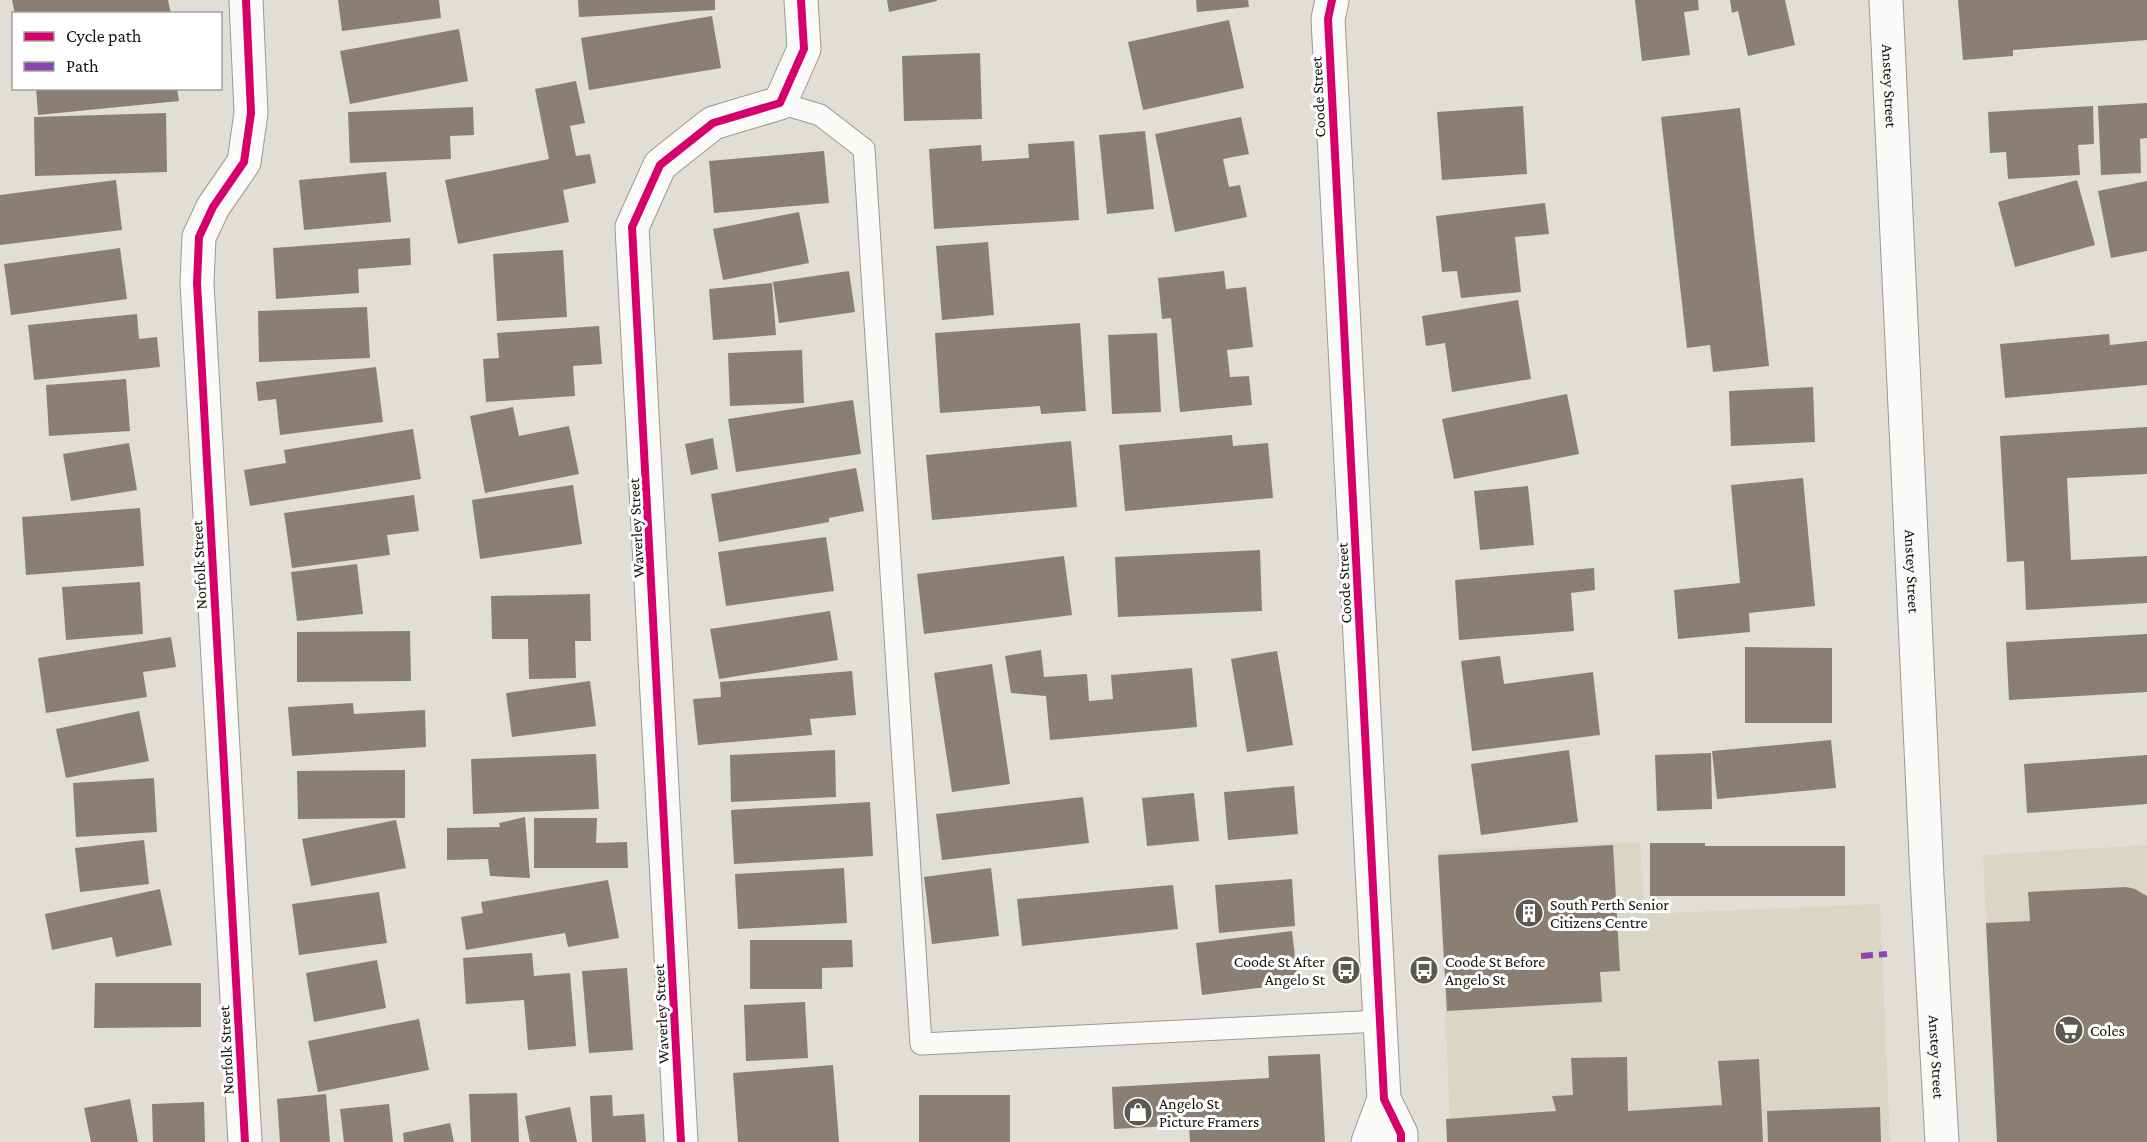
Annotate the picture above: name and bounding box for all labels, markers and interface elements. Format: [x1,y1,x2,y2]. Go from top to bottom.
legend [12,12,222,90]
text: Cycle path [66,26,142,46]
street label: Anstey Street [1880,44,1901,129]
street label: Coode Street [1307,55,1329,138]
text: Path [66,56,99,76]
street label: Waverley Street [625,477,648,578]
street label: Norfolk Street [188,519,210,610]
street label: Anstey Street [1902,529,1923,614]
street label: Coode Street [1333,541,1355,624]
place label: South Perth Senior Citizens Centre [1550,896,1669,931]
building icon: South Perth Senior Citizens Centre [1513,897,1545,929]
place label: Coode St After Angelo St [1234,953,1326,989]
place label: Coode St Before Angelo St [1445,953,1545,989]
bus stop icon: Coode St After Angelo St [1330,954,1362,986]
bus stop icon: Coode St Before Angelo St [1408,954,1440,986]
street label: Waverley Street [650,963,673,1064]
street label: Norfolk Street [215,1004,237,1095]
street label: Anstey Street [1926,1014,1948,1100]
supermarket icon: Coles [2053,1014,2085,1046]
place label: Coles [2090,1022,2125,1039]
place label: Angelo St Picture Framers [1159,1095,1259,1130]
shop icon: Angelo St Picture Framers [1122,1096,1154,1128]

